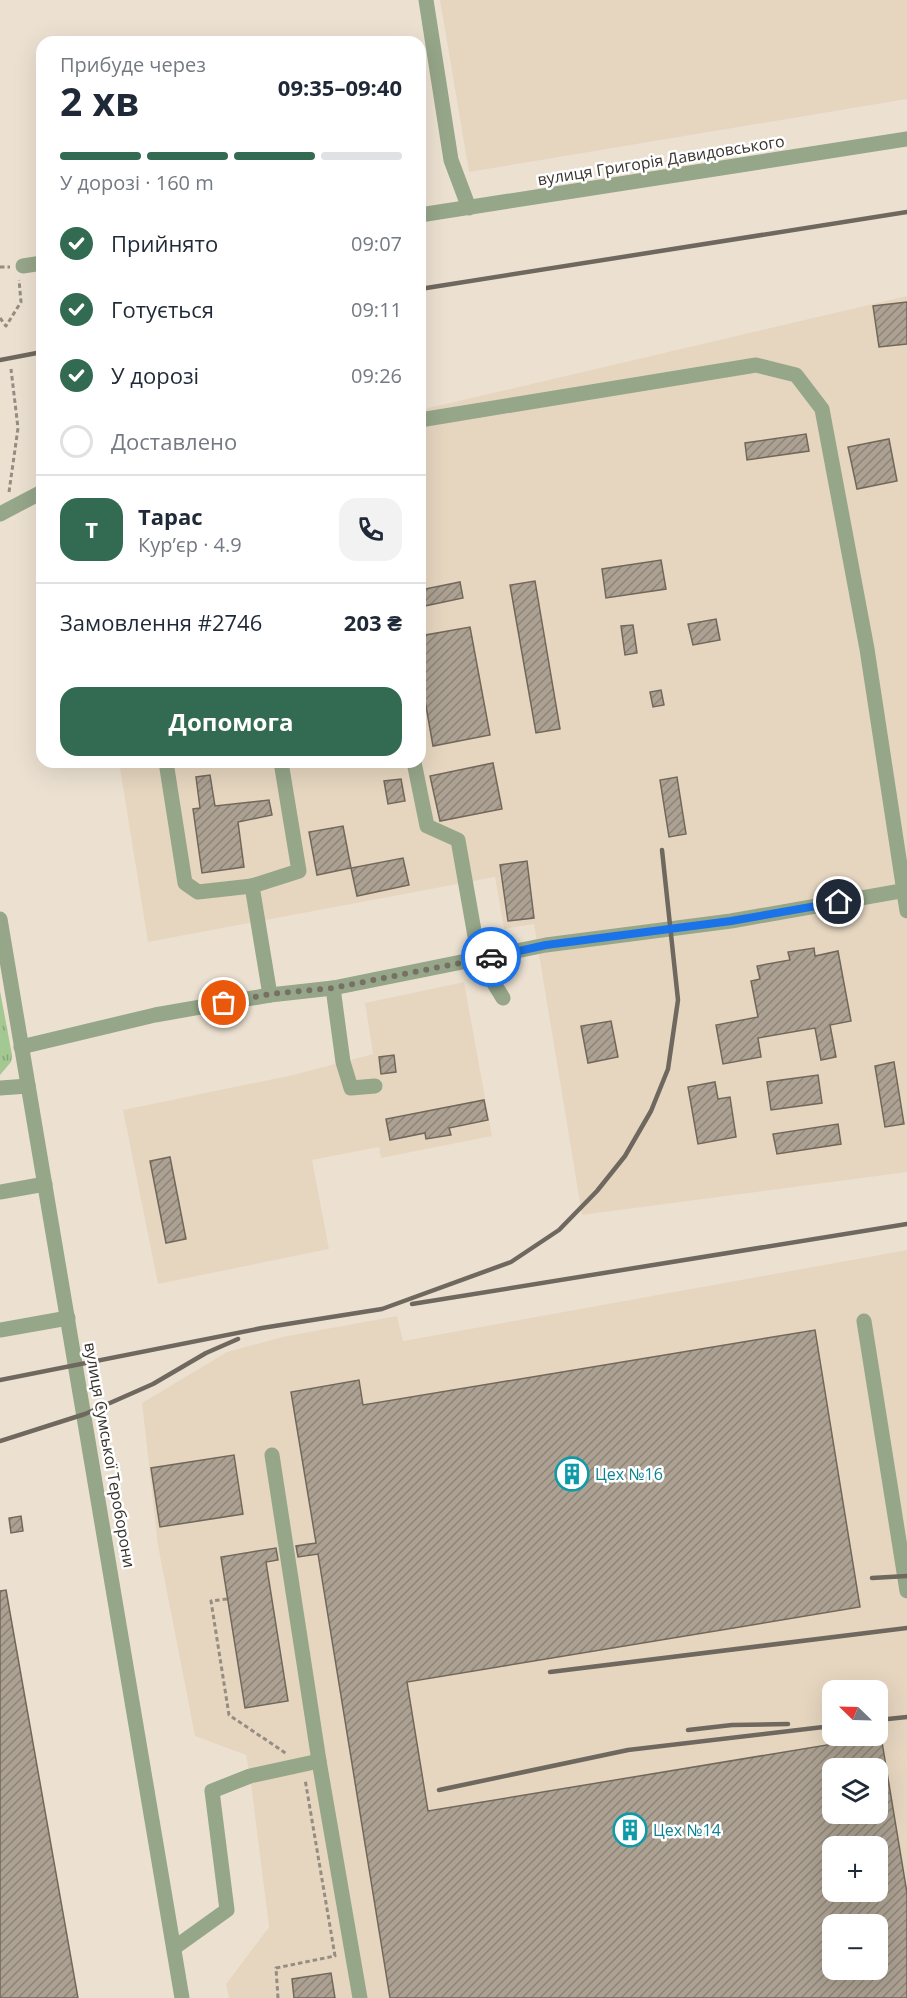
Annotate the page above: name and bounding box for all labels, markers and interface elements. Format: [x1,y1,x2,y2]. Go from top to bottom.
text: Прибуде через [60,51,206,78]
text: 09:35–09:40 [278,72,402,102]
text: 2 хв [60,74,140,127]
street label: вулиця Григорія Давидовського [536,130,786,190]
text: У дорозі · 160 m [60,169,214,196]
icon: check [60,227,93,260]
text: Прийнято [111,228,218,258]
text: 09:07 [351,230,402,257]
icon: check [60,293,93,326]
text: Готується [111,294,214,324]
text: 09:11 [351,296,402,323]
icon: check [60,359,93,392]
text: У дорозі [111,360,199,390]
text: 09:26 [351,362,402,389]
text: Доставлено [111,426,237,456]
button: phone [339,498,402,561]
text: Тарас [138,501,203,531]
text: Т [85,514,98,544]
text: Кур’єр · 4.9 [138,531,242,558]
text: Замовлення #2746 [60,607,262,637]
text: 203 ₴ [344,607,402,637]
button: Допомога [60,687,402,756]
pin [813,876,864,927]
icon: home [822,885,855,918]
courier [461,927,521,987]
icon: car [475,941,508,974]
pin [198,977,249,1028]
icon: bag [207,986,240,1019]
street label: вулиця Сумської Тероборони [79,1341,141,1569]
building icon: Цех №16 [554,1456,590,1492]
place label: Цех №16 [595,1463,663,1485]
north arrow [822,1680,888,1746]
map controls [822,1680,888,1980]
button: layers [822,1758,888,1824]
building icon: Цех №14 [612,1812,648,1848]
place label: Цех №14 [653,1819,721,1841]
button: + [822,1836,888,1902]
button: − [822,1914,888,1980]

